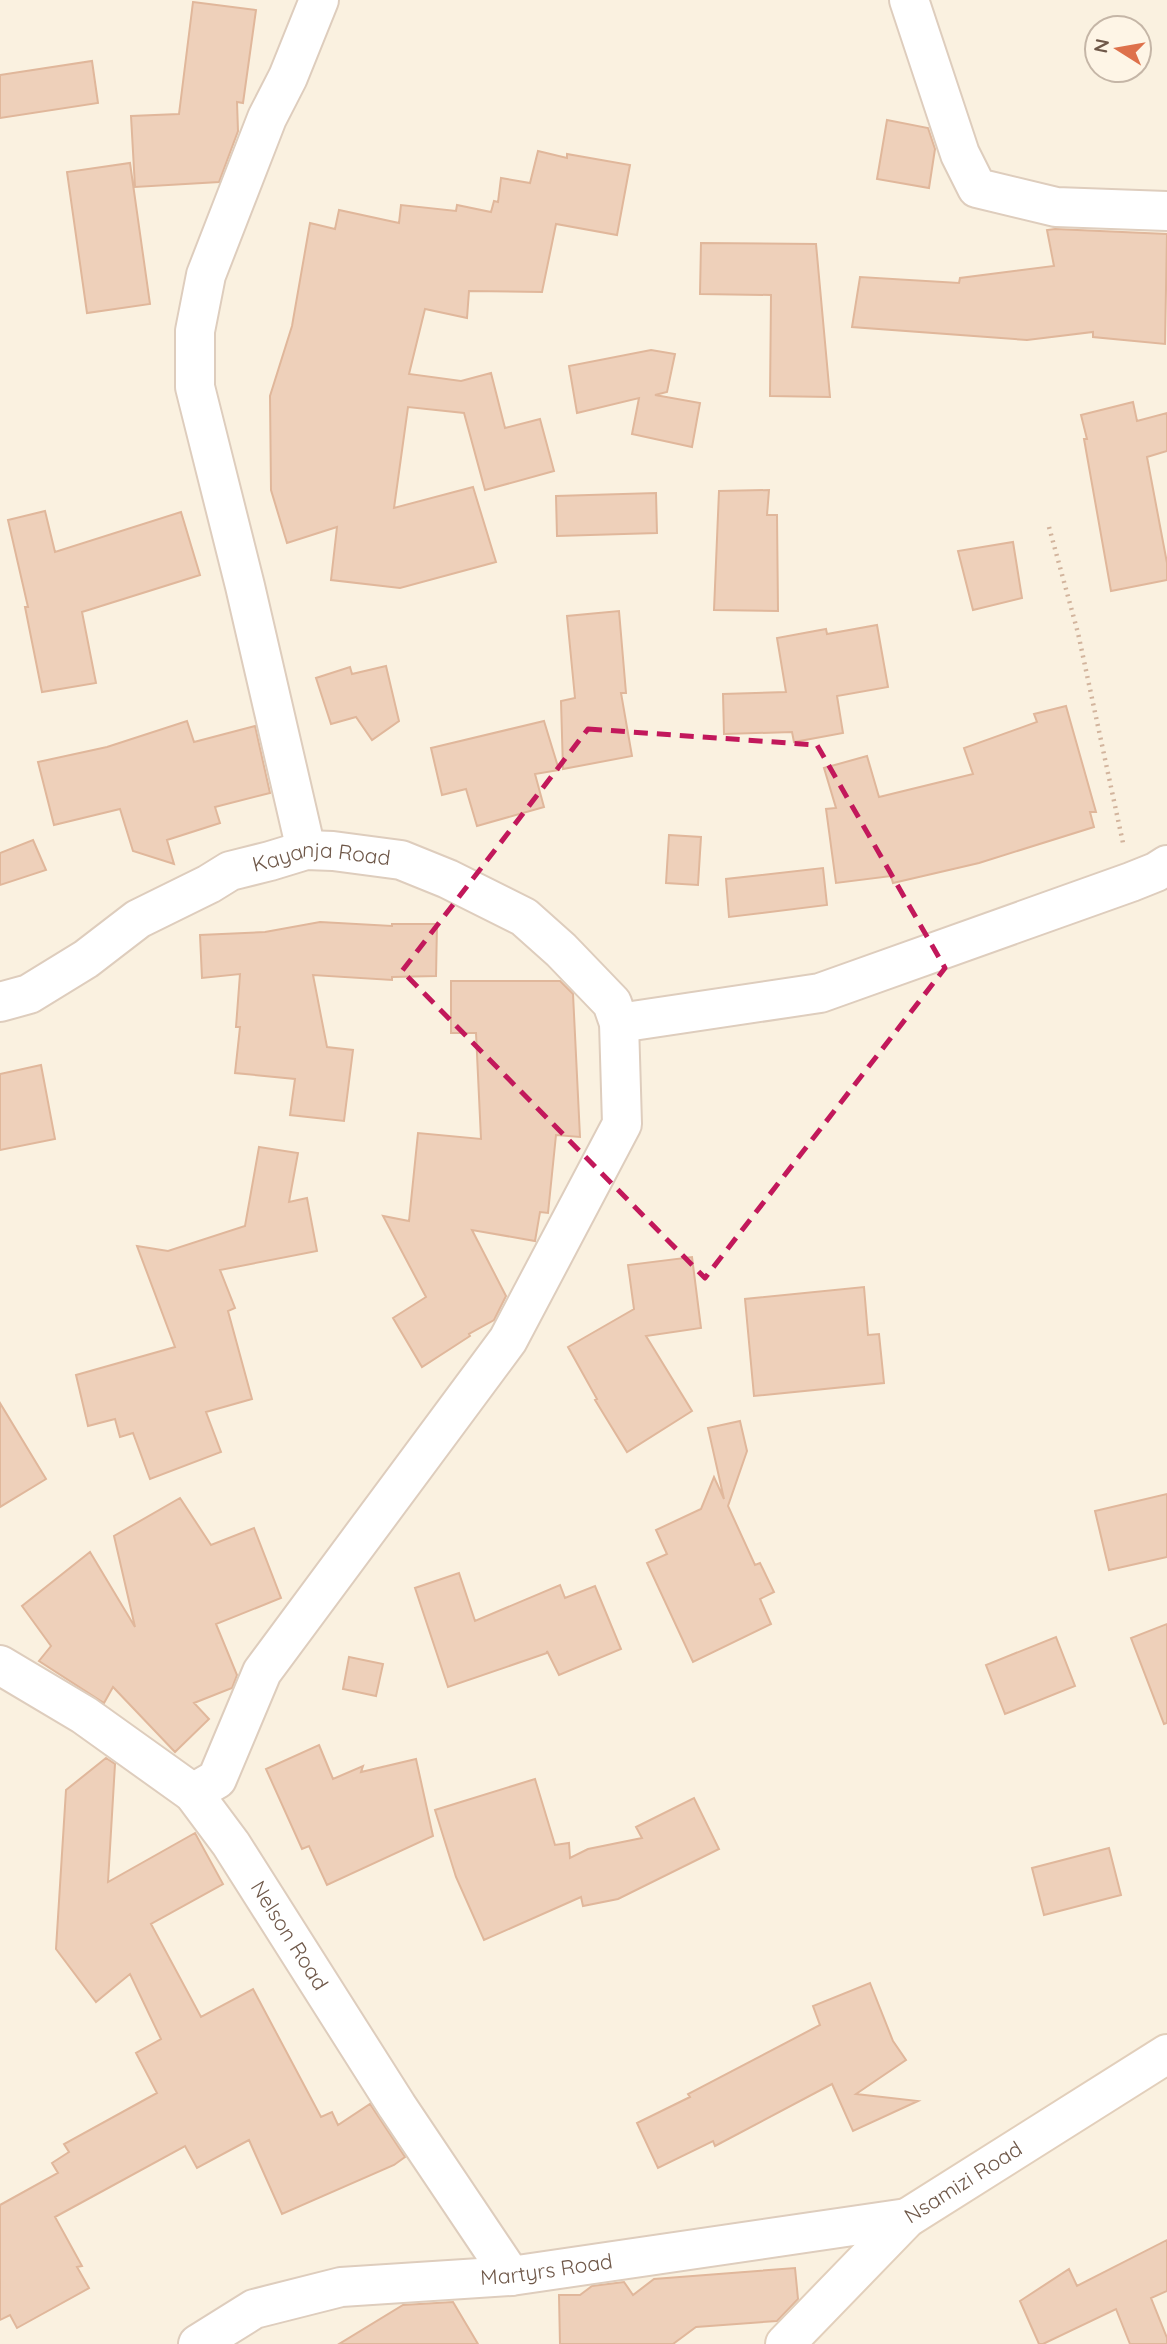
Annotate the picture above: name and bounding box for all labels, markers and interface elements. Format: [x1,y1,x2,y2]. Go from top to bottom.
north arrow [1083,14,1153,84]
text: N [1088,37,1114,55]
street label: Kayanja Road [249,836,392,877]
street label: Nelson Road [246,1876,334,1995]
street label: Nsamizi Road [899,2135,1026,2228]
street label: Martyrs Road [479,2247,614,2290]

